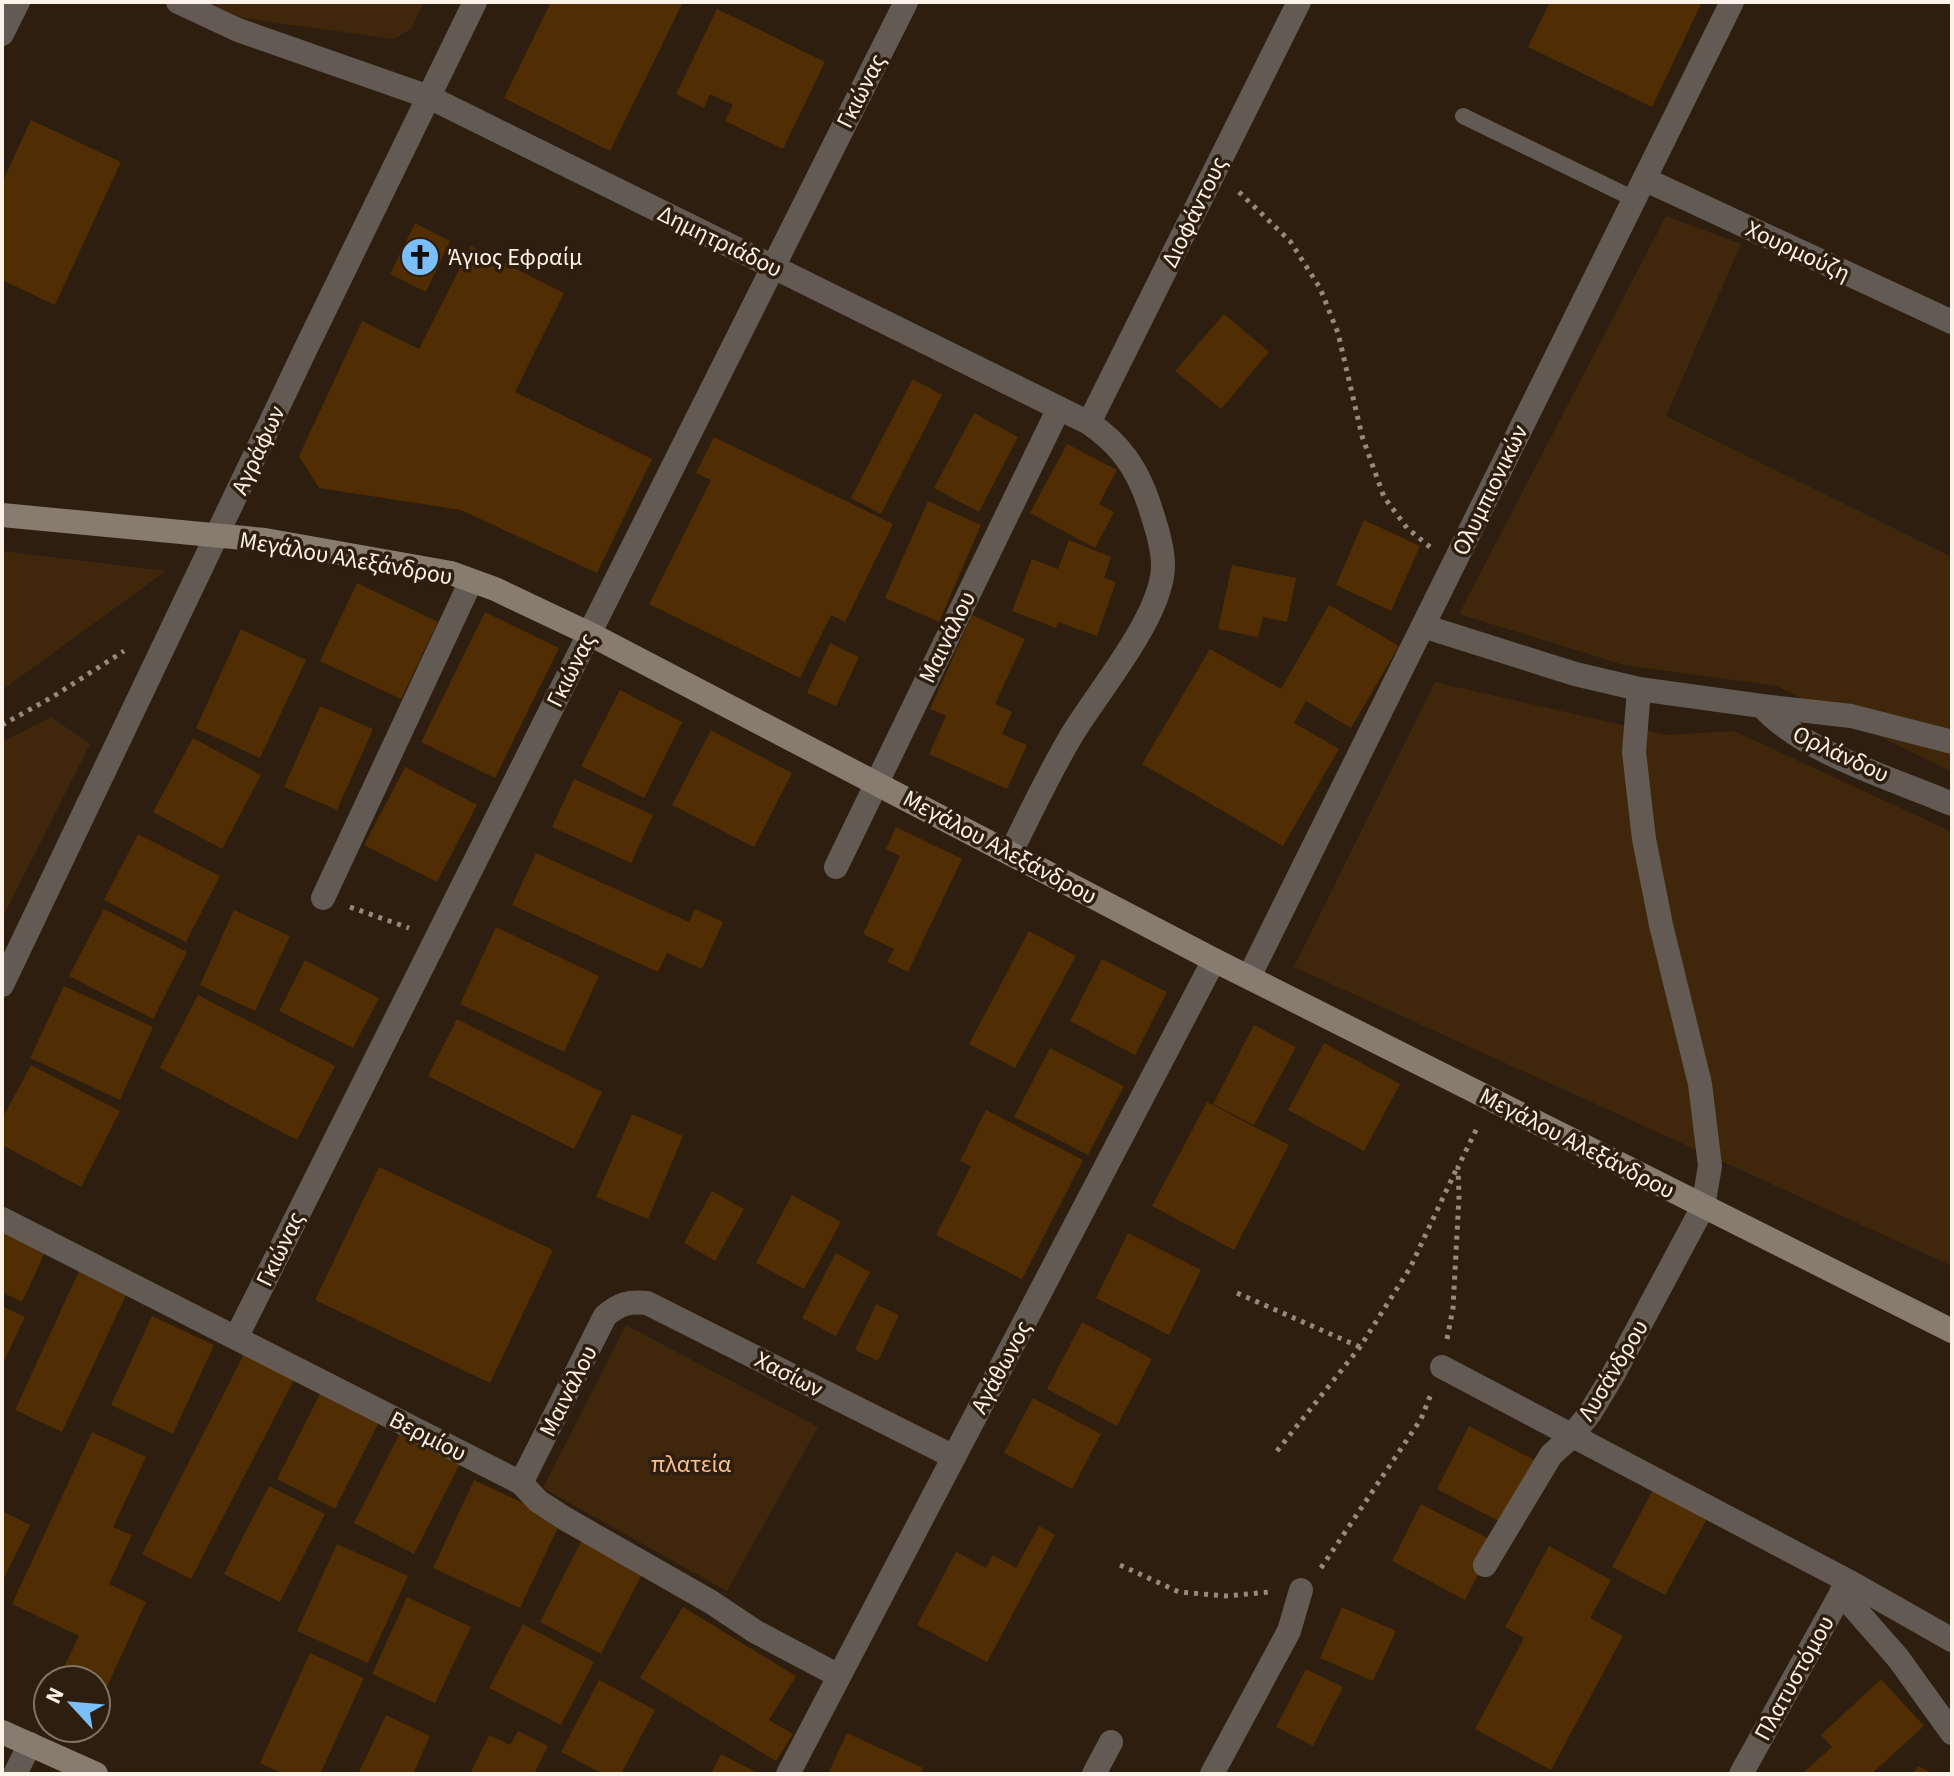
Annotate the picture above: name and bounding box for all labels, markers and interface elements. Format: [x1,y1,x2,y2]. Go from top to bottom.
street label: Γκιώνας [828,48,895,135]
street label: Διοφάντους [1152,151,1236,274]
street label: Δημητριάδου [652,196,788,287]
street label: Χουρμούζη [1740,212,1856,291]
church icon: Άγιος Εφραίμ [399,236,441,278]
place label: Άγιος Εφραίμ [448,240,582,275]
street label: Αγράφων [223,400,294,501]
street label: Ολυμπιονικών [1444,419,1537,562]
street label: Μεγάλου Αλεξάνδρου [237,523,455,594]
street label: Μαινάλου [910,585,985,689]
street label: Γκιώνας [538,627,605,714]
street label: Ορλάνδου [1787,717,1895,792]
street label: Μεγάλου Αλεξάνδρου [896,781,1103,913]
street label: Μεγάλου Αλεξάνδρου [1473,1079,1681,1208]
street label: Γκιώνας [247,1206,314,1293]
street label: Λυσάνδρου [1569,1313,1657,1428]
street label: Αγάθωνος [962,1314,1041,1420]
street label: Μαινάλου [530,1339,606,1443]
street label: Χασίων [749,1342,829,1407]
street label: Βερμίου [383,1402,472,1471]
park label: πλατεία [651,1447,732,1482]
street label: Πλατυστόμου [1746,1609,1843,1747]
north arrow [32,1664,112,1744]
text: N [37,1682,73,1709]

